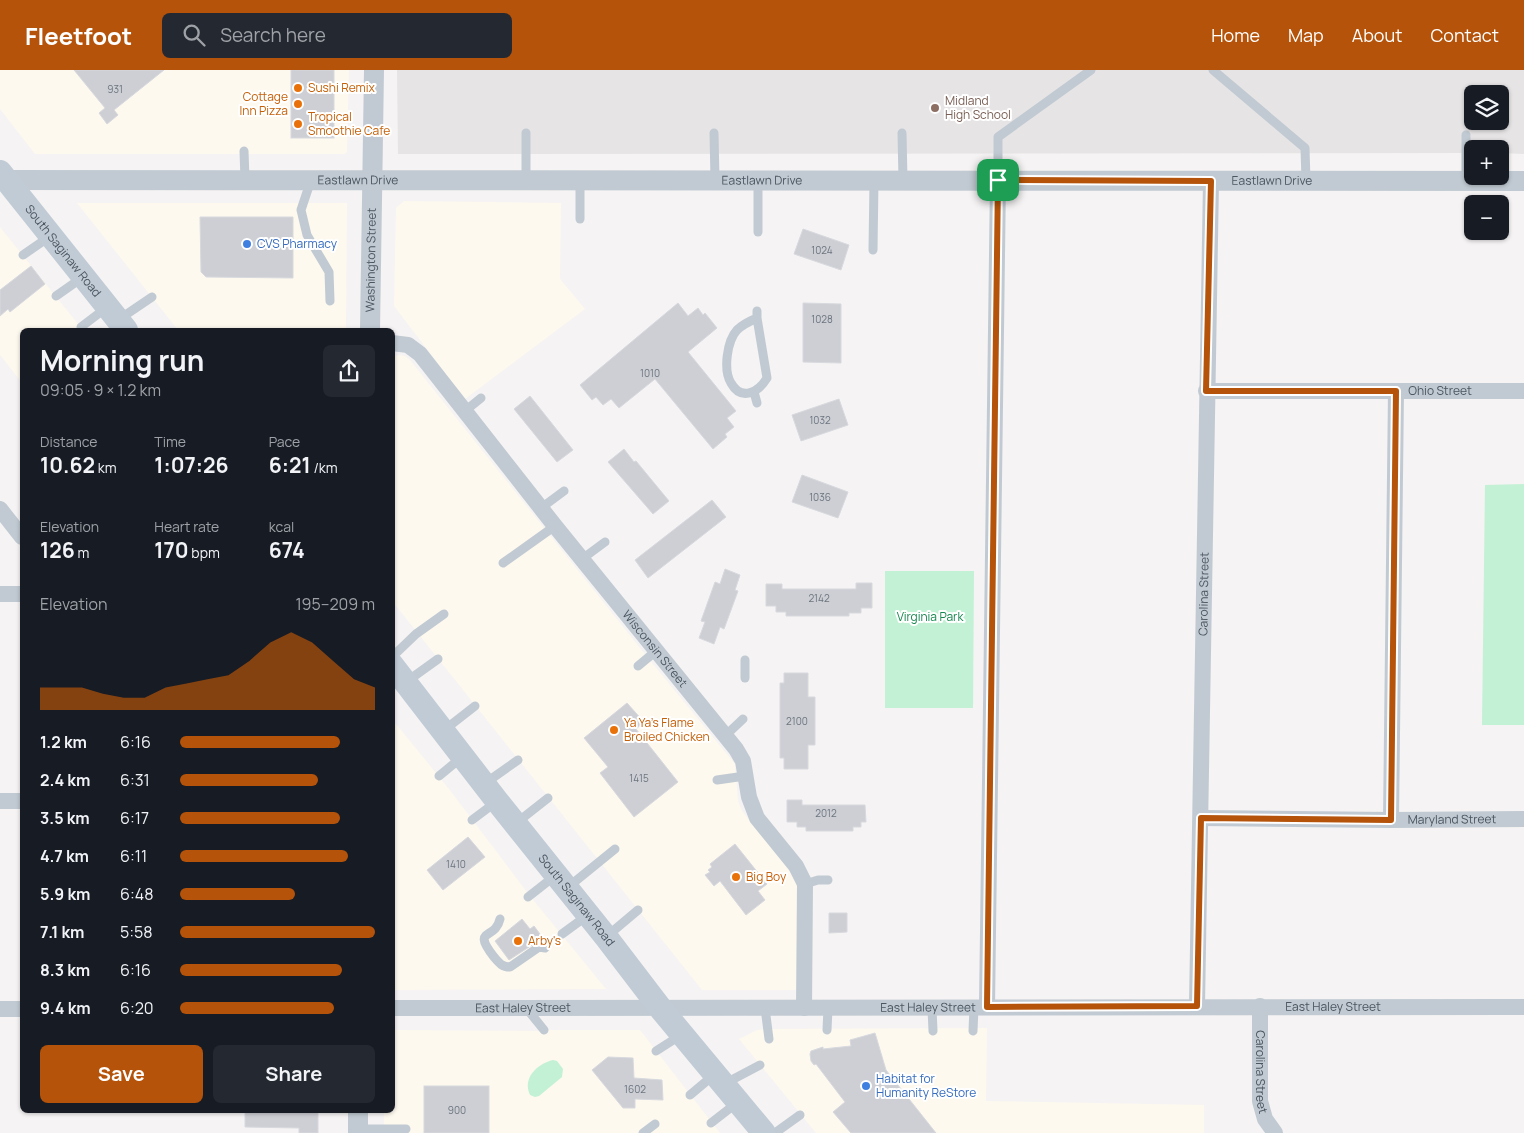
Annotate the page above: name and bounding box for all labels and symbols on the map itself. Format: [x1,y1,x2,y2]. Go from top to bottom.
place label: Sushi Remix [308,79,376,96]
house number: 931 [107,82,123,96]
marker: Sushi Remix [292,82,304,94]
place label: Cottage Inn Pizza [239,88,288,119]
place label: Midland High School [945,92,1011,123]
marker: Cottage Inn Pizza [292,98,304,110]
marker: Midland High School [929,102,941,114]
place label: Tropical Smoothie Cafe [308,108,390,139]
marker: Tropical Smoothie Cafe [292,118,304,130]
pin [977,159,1019,201]
street label: Eastlawn Drive [318,171,398,188]
street label: Eastlawn Drive [722,171,802,189]
street label: Eastlawn Drive [1232,172,1312,189]
street label: South Saginaw Road [21,201,105,300]
street label: Washington Street [361,207,380,312]
place label: CVS Pharmacy [257,235,338,252]
marker: CVS Pharmacy [241,238,253,250]
house number: 1024 [811,243,833,257]
house number: 1028 [811,312,833,326]
house number: 1010 [640,366,660,380]
street label: Ohio Street [1408,382,1472,399]
house number: 1032 [809,413,831,427]
house number: 1036 [809,490,831,504]
street label: Carolina Street [1194,552,1213,636]
house number: 2142 [808,591,830,605]
street label: Wisconsin Street [619,606,692,691]
park label: Virginia Park [897,608,964,625]
place label: Ya Ya's Flame Broiled Chicken [624,714,710,745]
house number: 2100 [786,714,808,728]
marker: Ya Ya's Flame Broiled Chicken [608,724,620,736]
house number: 1415 [629,771,649,785]
house number: 2012 [815,806,837,820]
street label: Maryland Street [1408,810,1497,828]
street label: South Saginaw Road [535,850,619,950]
house number: 1410 [446,857,466,871]
place label: Big Boy [746,868,787,885]
marker: Big Boy [730,871,742,883]
place label: Arby's [528,932,561,949]
marker: Arby's [512,935,524,947]
street label: East Haley Street [880,998,976,1016]
street label: East Haley Street [1285,998,1381,1015]
street label: East Haley Street [475,999,571,1016]
street label: Carolina Street [1252,1030,1272,1116]
place label: Habitat for Humanity ReStore [876,1070,976,1101]
marker: Habitat for Humanity ReStore [860,1080,872,1092]
house number: 1602 [624,1082,646,1096]
house number: 900 [448,1103,466,1117]

